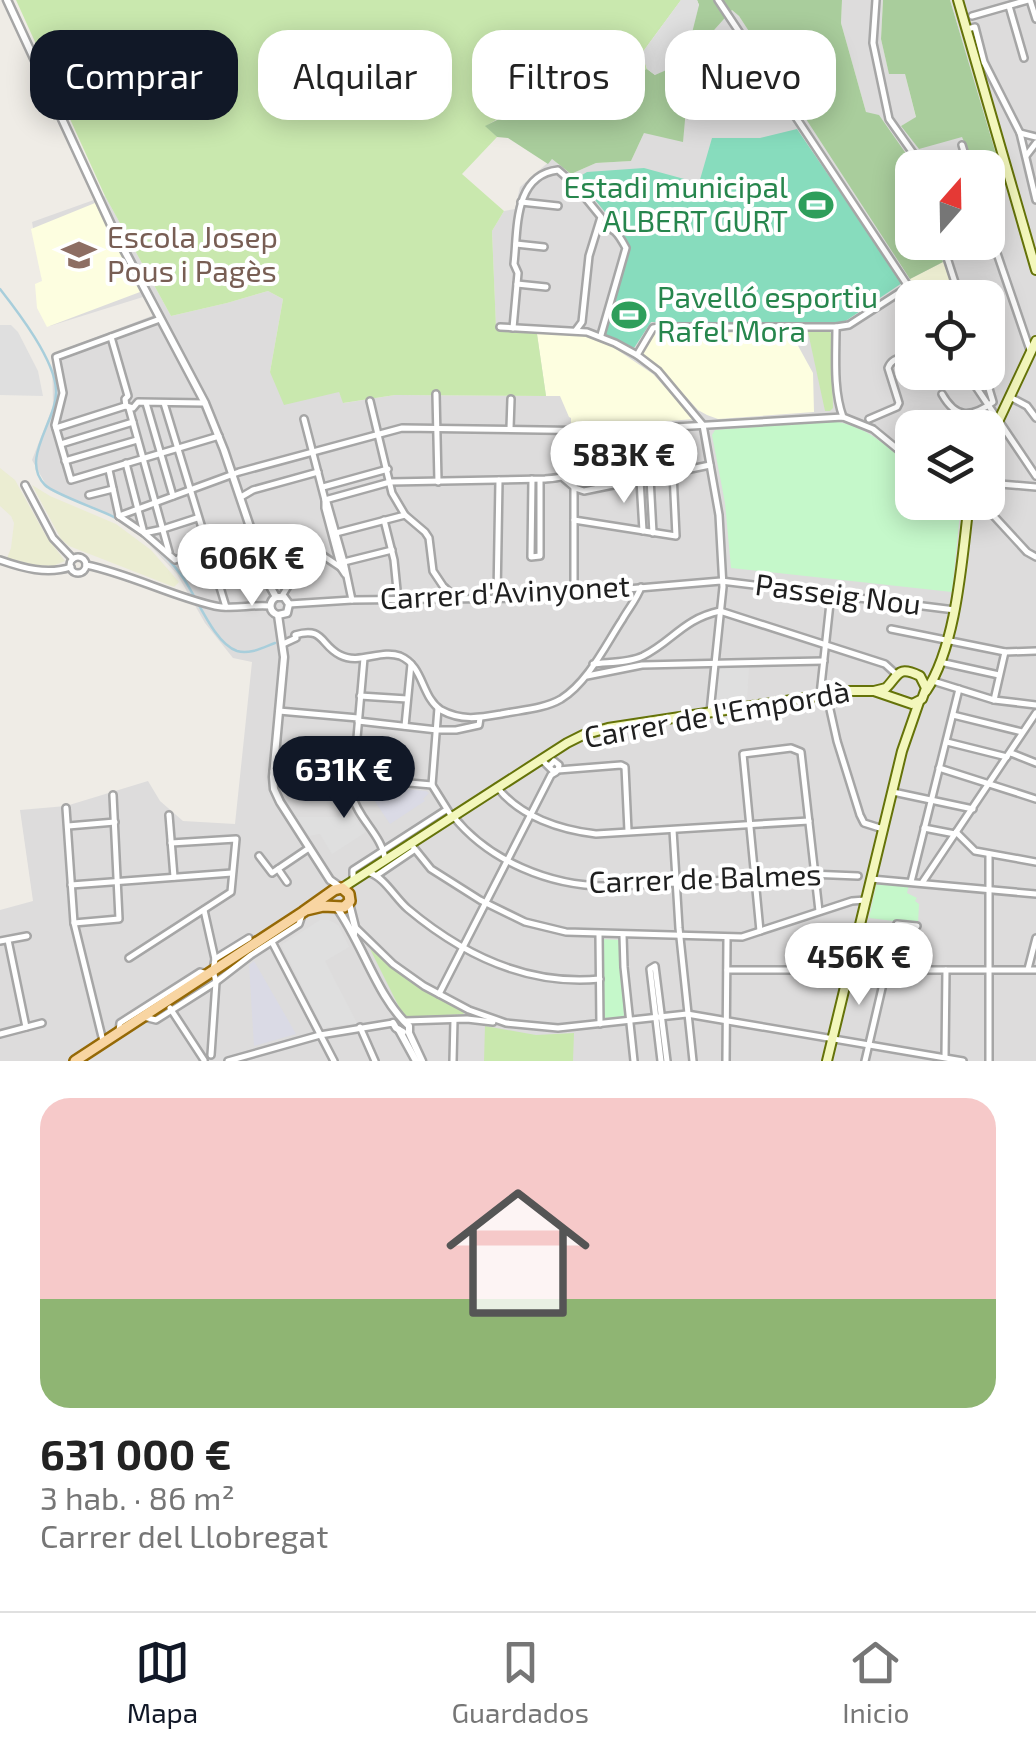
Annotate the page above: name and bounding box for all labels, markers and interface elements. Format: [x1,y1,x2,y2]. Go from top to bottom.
chip: Comprar [30,30,238,120]
chip: Alquilar [258,30,452,120]
chip: Filtros [472,30,645,120]
chip: Nuevo [665,30,836,120]
north arrow [895,150,1005,260]
map controls [895,150,1005,520]
place label: Estadi municipal ALBERT GURT [564,168,788,238]
sports icon: Estadi municipal ALBERT GURT [797,186,835,224]
place label: Escola Josep Pous i Pagès [107,218,278,288]
school or university icon: Escola Josep Pous i Pagès [60,236,98,274]
place label: Pavelló esportiu Rafel Mora [657,278,878,348]
button: locate [895,280,1005,390]
sports icon: Pavelló esportiu Rafel Mora [610,296,648,334]
button: layers [895,410,1005,520]
pin: 583K € [543,421,705,506]
text: 583K € [572,434,676,472]
pin: 606K € [171,524,333,609]
text: 606K € [199,537,305,575]
street label: Passeig Nou [753,565,923,621]
street label: Carrer d'Avinyonet [379,566,631,616]
street label: Carrer de l'Empordà [581,672,852,754]
pin: 631K € [263,736,425,821]
text: 631K € [295,749,393,787]
street label: Carrer de Balmes [588,855,822,899]
pin: 456K € [778,923,940,1008]
text: 456K € [807,936,911,974]
icon: home [428,1163,608,1343]
text: 631 000 € [40,1428,231,1478]
text: 3 hab. · 86 m² [40,1478,235,1516]
text: Carrer del Llobregat [40,1516,328,1554]
tab: Mapa [127,1635,198,1729]
tab: Guardados [451,1635,589,1729]
tab: Inicio [842,1635,909,1729]

